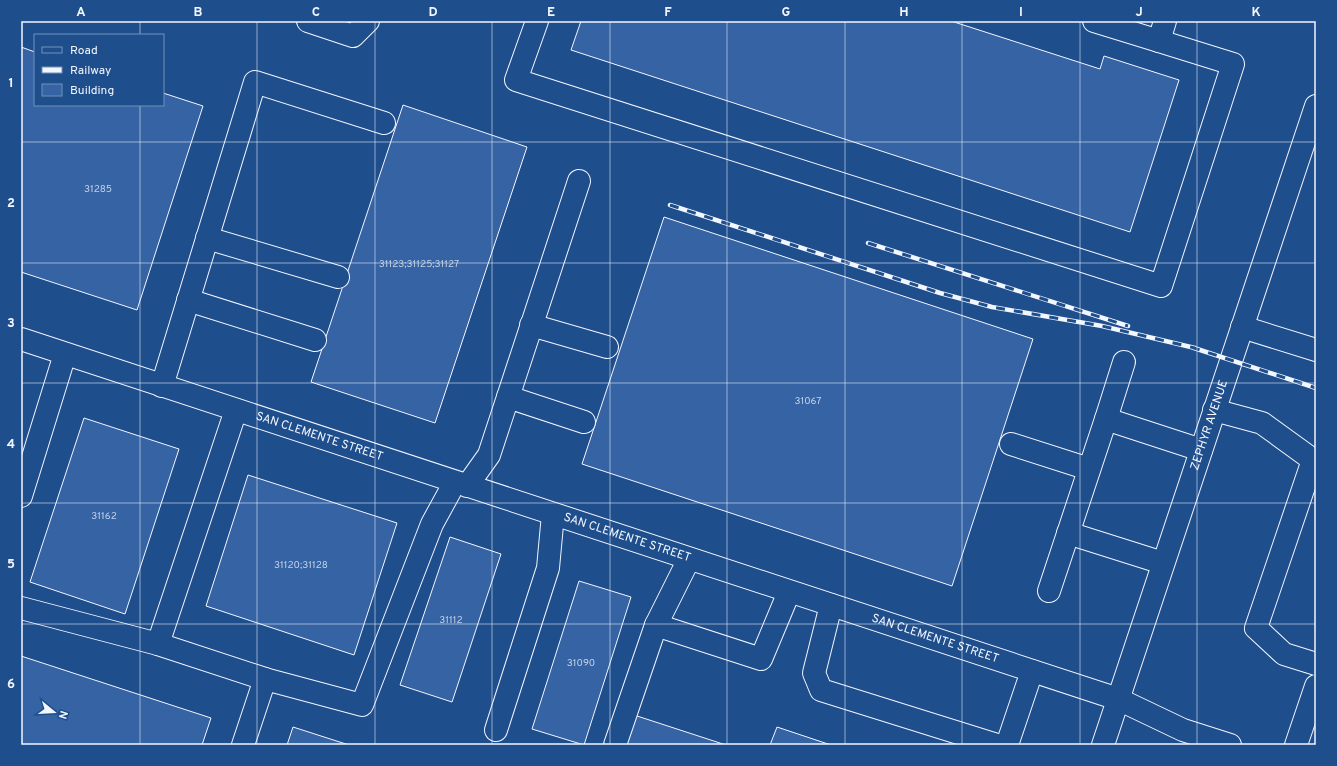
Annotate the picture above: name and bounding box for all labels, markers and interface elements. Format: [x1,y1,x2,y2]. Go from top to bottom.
text: A [76,5,86,21]
text: B [194,5,203,21]
text: C [312,5,320,21]
text: D [428,5,438,21]
text: E [547,5,555,21]
text: F [664,5,672,21]
text: G [782,5,791,21]
text: H [899,5,909,21]
text: I [1019,5,1023,21]
text: J [1135,5,1143,21]
text: K [1251,5,1261,21]
legend [34,34,164,106]
text: Road [70,43,98,59]
text: Railway [70,63,111,79]
text: 1 [8,76,14,92]
text: Building [70,83,114,99]
house number: 31285 [84,183,112,196]
text: 2 [7,196,15,212]
house number: 31123;31125;31127 [379,258,459,271]
text: 3 [7,316,15,332]
street label: ZEPHYR AVENUE [1187,378,1232,473]
house number: 31067 [794,395,822,408]
street label: SAN CLEMENTE STREET [254,409,385,465]
text: 4 [7,437,15,453]
house number: 31162 [91,510,117,523]
street label: SAN CLEMENTE STREET [562,510,693,566]
text: 5 [7,557,15,573]
house number: 31120;31128 [274,559,328,572]
street label: SAN CLEMENTE STREET [869,611,1001,667]
house number: 31112 [439,614,463,627]
house number: 31090 [567,657,595,670]
text: 6 [7,677,15,693]
north arrow [34,692,74,732]
text: N [55,709,70,721]

